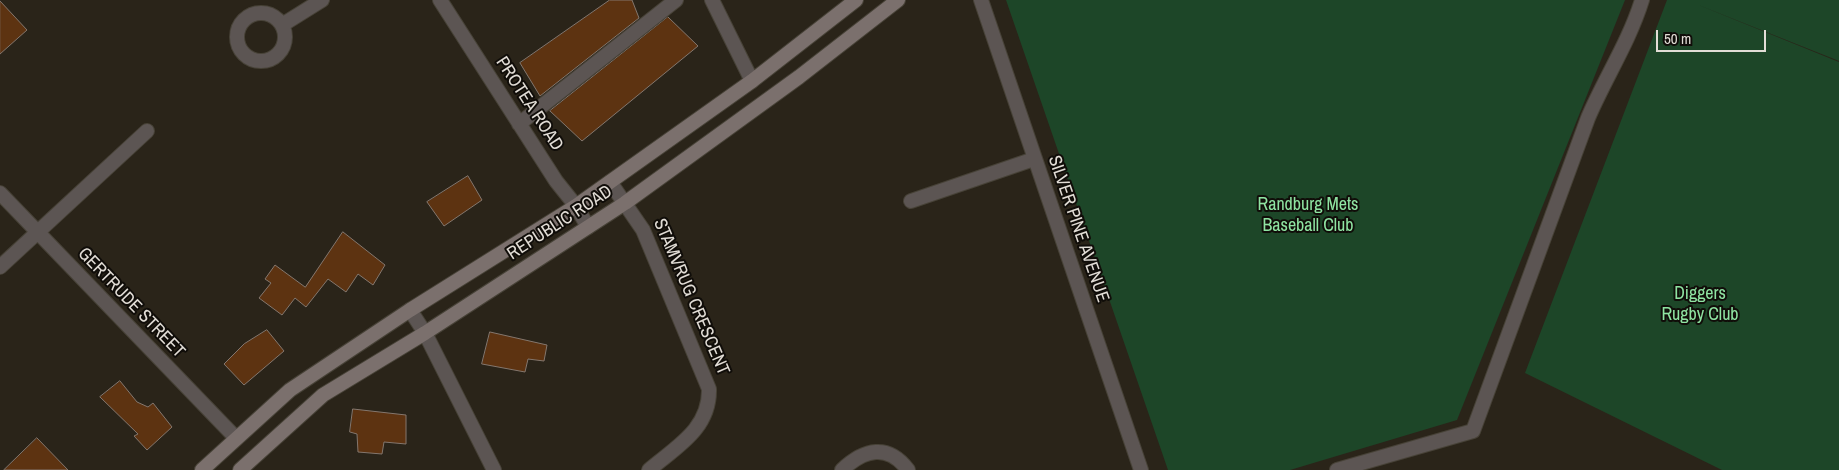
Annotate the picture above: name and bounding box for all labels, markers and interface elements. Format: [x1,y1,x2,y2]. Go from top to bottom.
scale bar [1659,20,1769,52]
text: 50 m [1664,28,1691,49]
street label: PROTEA ROAD [491,53,567,155]
street label: SILVER PINE AVENUE [1043,153,1113,305]
street label: REPUBLIC ROAD [504,181,616,265]
park label: Randburg Mets Baseball Club [1258,194,1358,236]
street label: STAMVRUG CRESCENT [648,216,734,378]
street label: GERTRUDE STREET [73,243,189,363]
park label: Diggers Rugby Club [1661,283,1739,326]

